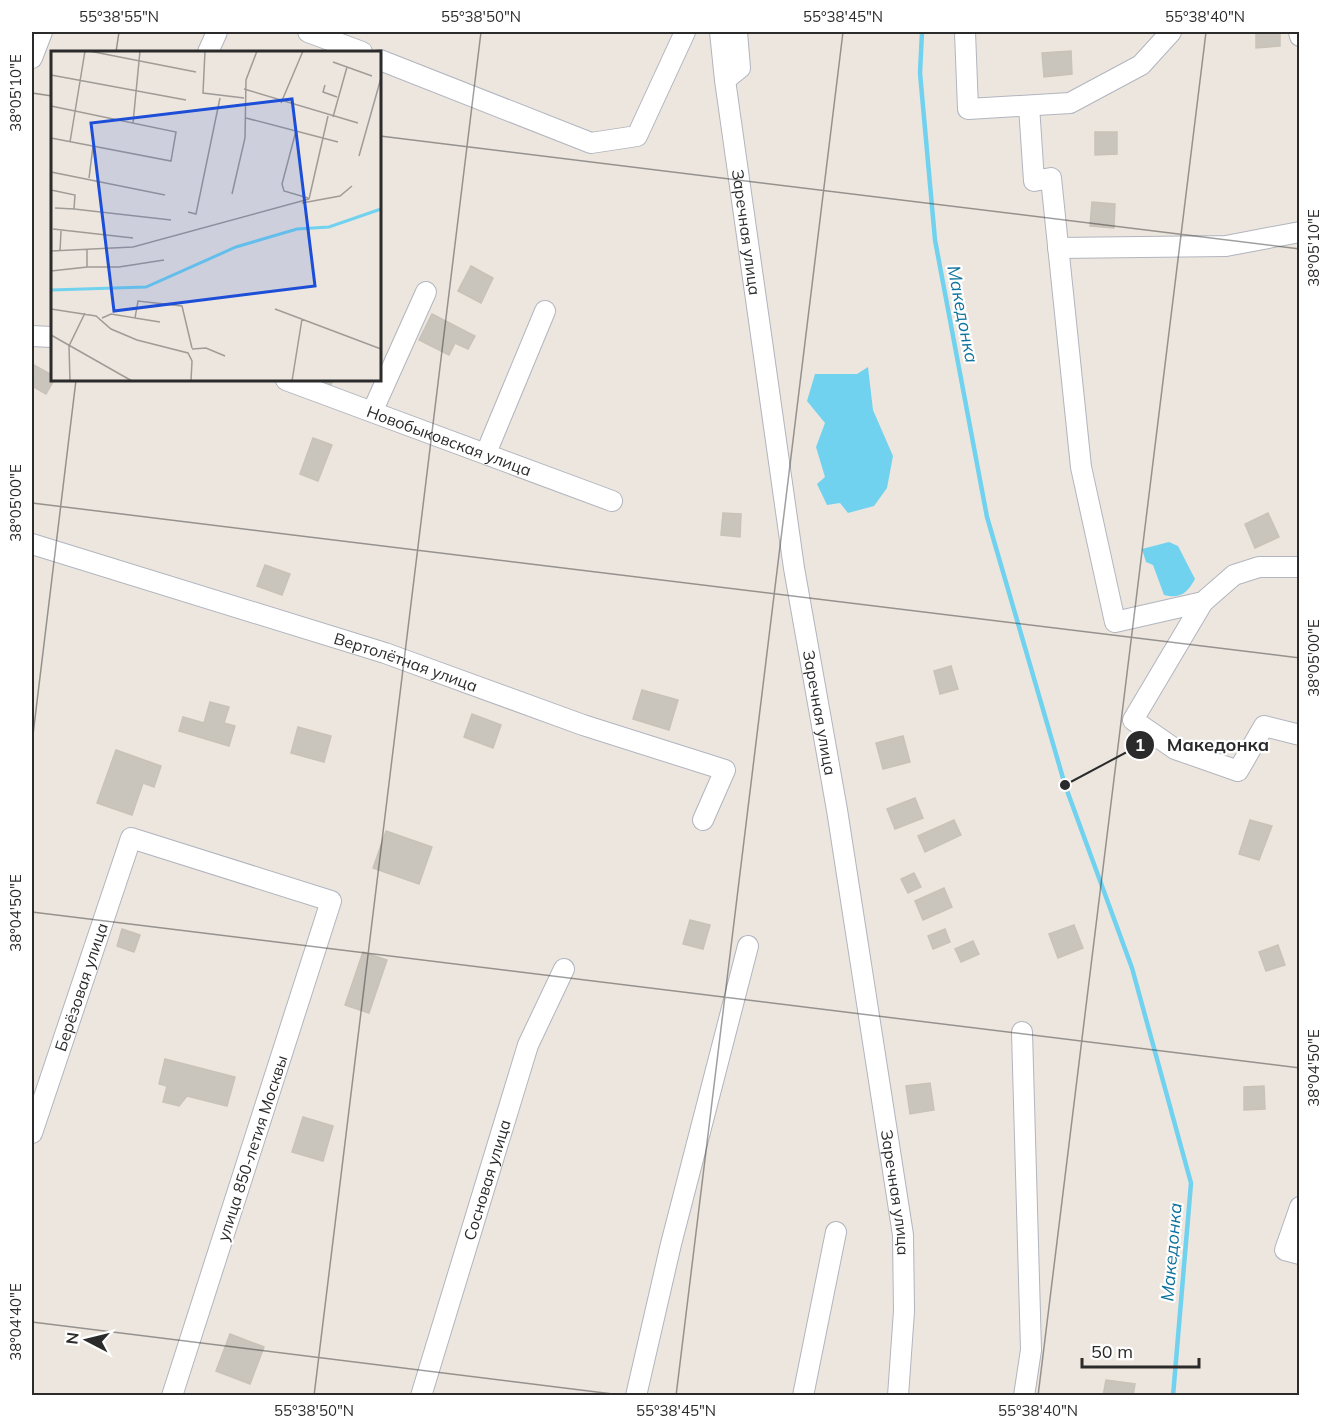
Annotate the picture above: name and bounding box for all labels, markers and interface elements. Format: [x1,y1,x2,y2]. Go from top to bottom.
text: 55°38'55"N [79,7,159,26]
text: 55°38'50"N [441,7,521,26]
text: 55°38'45"N [803,7,883,26]
text: 55°38'40"N [1165,7,1245,26]
inset map [51,51,381,381]
text: 38°05'10"E [6,54,25,132]
street label: Заречная улица [728,168,765,296]
text: 38°05'10"E [1304,209,1323,287]
water label: Македонка [942,263,984,365]
street label: Новобыковская улица [364,401,534,480]
text: 38°05'00"E [6,464,25,542]
text: 38°05'00"E [1304,619,1323,697]
street label: Вертолётная улица [332,628,480,696]
street label: Заречная улица [799,648,841,777]
callout: Македонка [1125,727,1281,763]
text: 1 [1135,733,1145,756]
text: Македонка [1167,733,1269,756]
text: 38°04'50"E [6,874,25,952]
street label: Берёзовая улица [50,920,112,1054]
text: 38°04'50"E [1304,1029,1323,1107]
street label: улица 850-летия Москвы [212,1052,292,1244]
street label: Сосновая улица [459,1117,515,1243]
street label: Заречная улица [877,1128,913,1256]
water label: Македонка [1155,1202,1187,1302]
text: 38°04'40"E [6,1283,25,1361]
north arrow [57,1310,117,1370]
text: N [61,1331,83,1345]
scale bar [1082,1331,1199,1369]
text: 50 m [1091,1340,1133,1363]
text: 55°38'50"N [274,1401,354,1420]
text: 55°38'45"N [636,1401,716,1420]
text: 55°38'40"N [998,1401,1078,1420]

